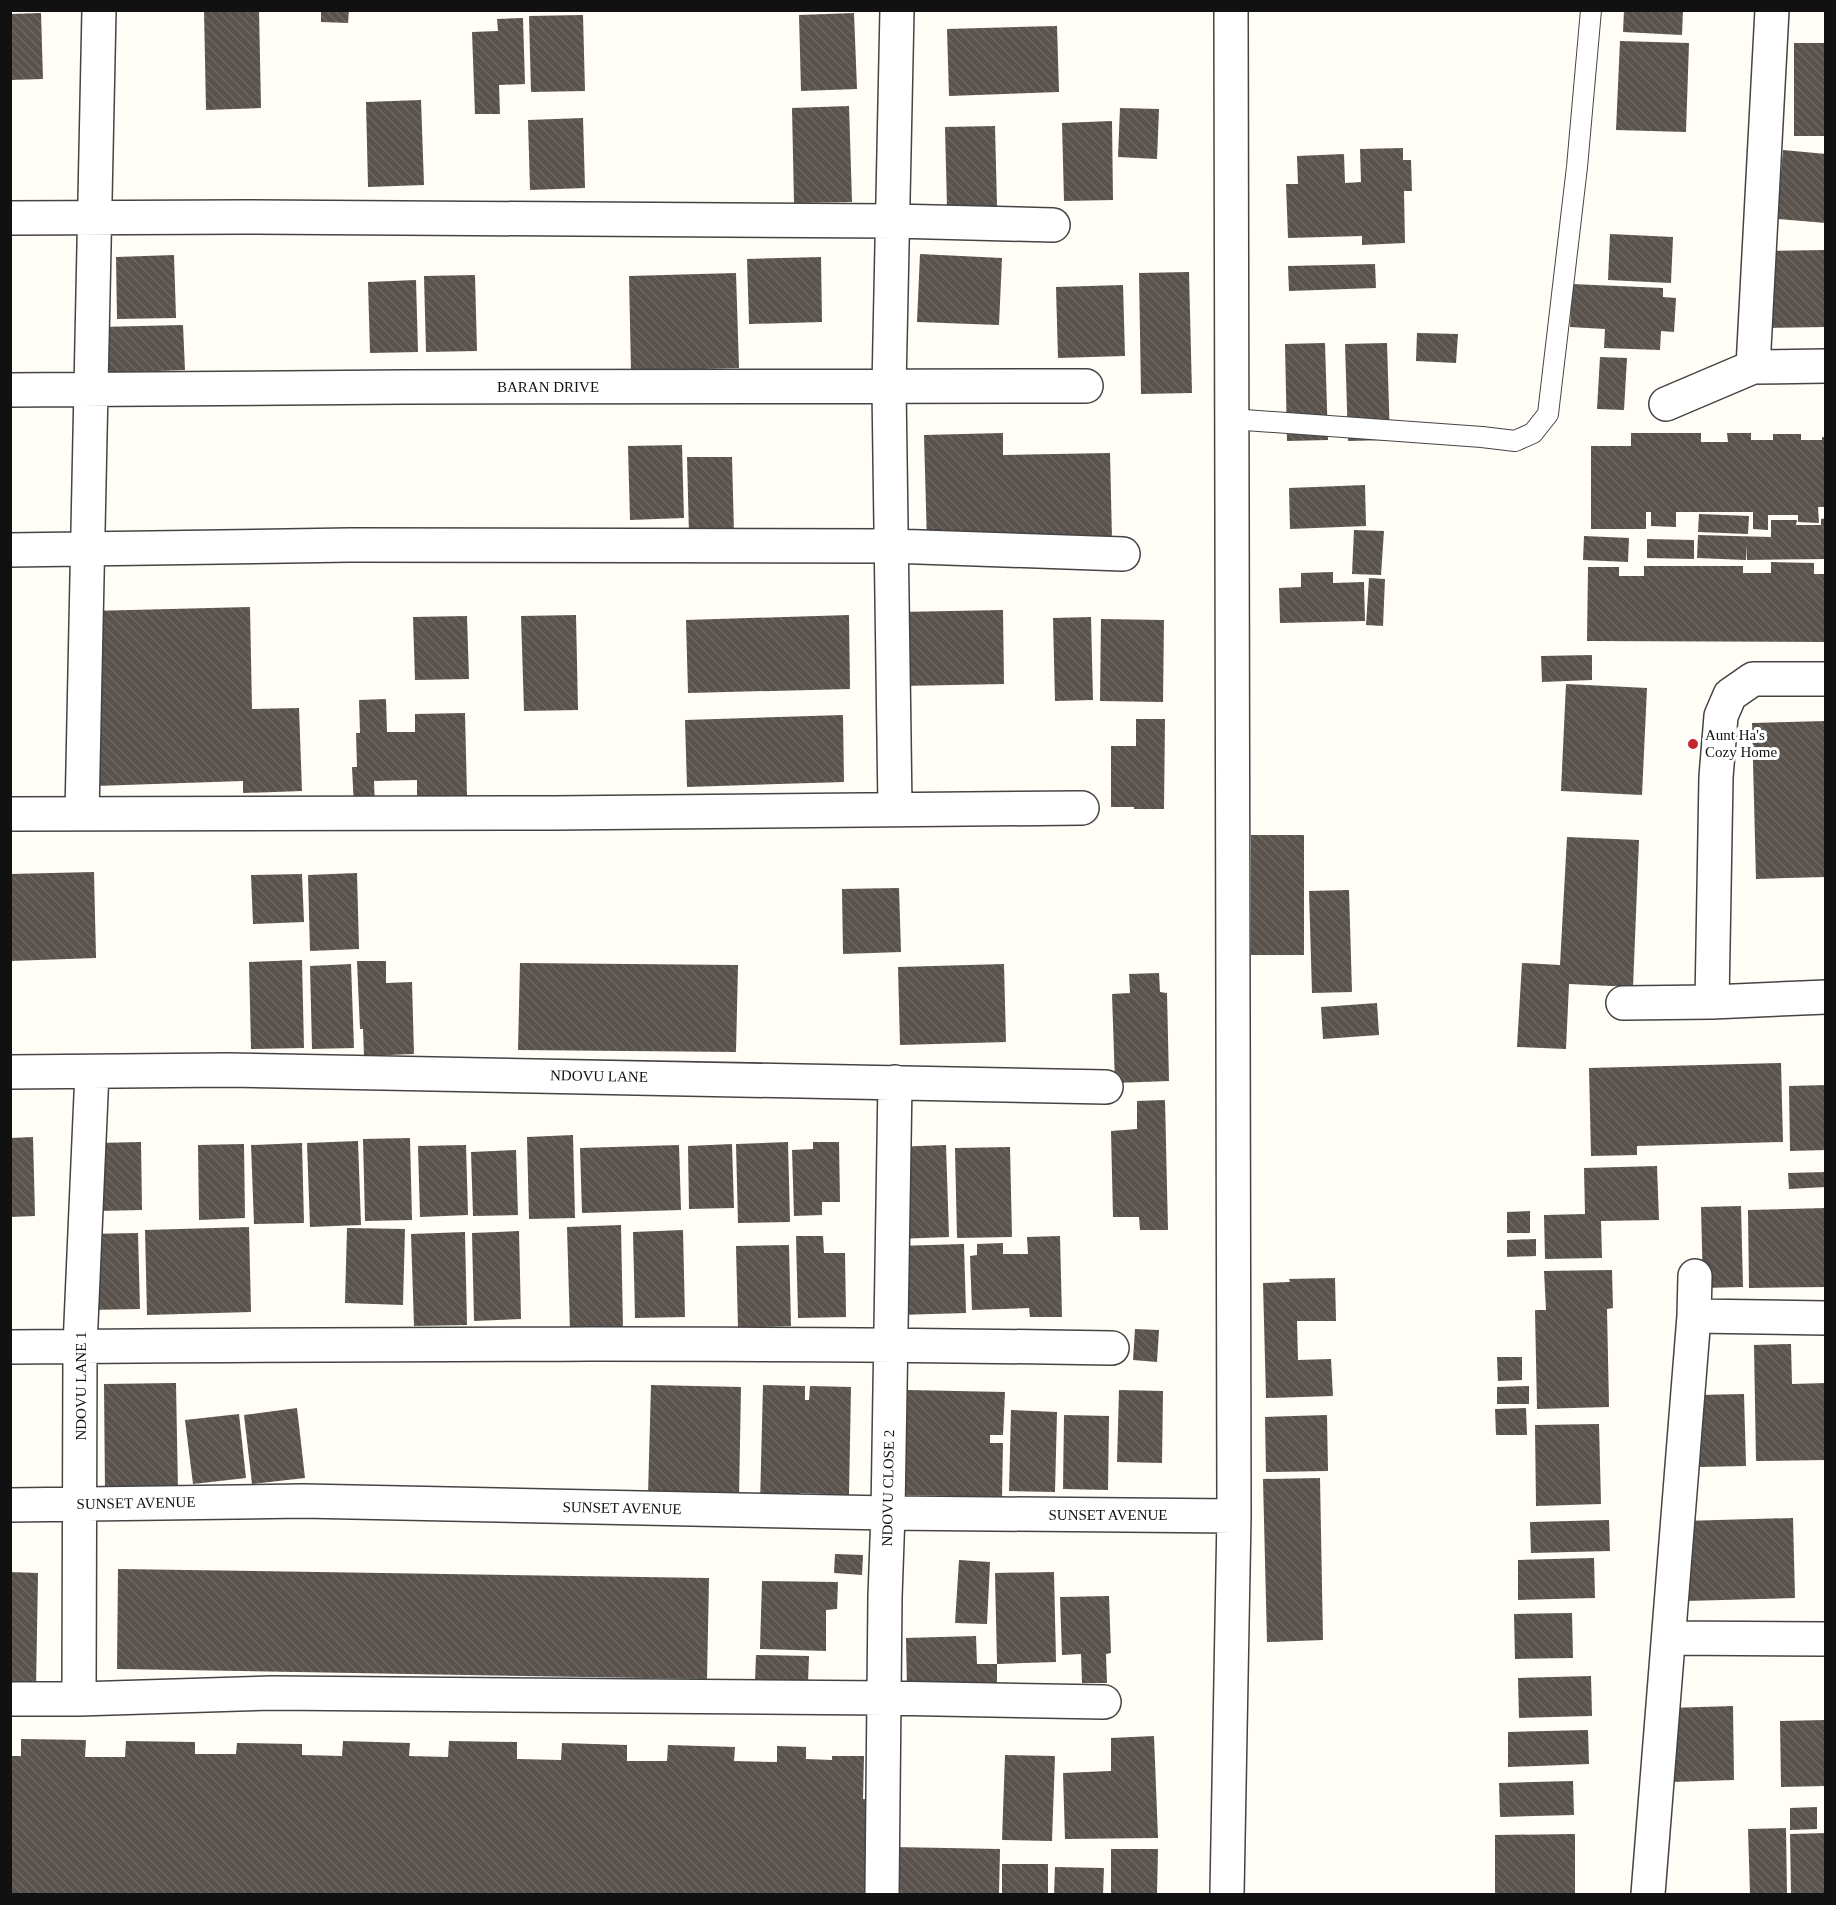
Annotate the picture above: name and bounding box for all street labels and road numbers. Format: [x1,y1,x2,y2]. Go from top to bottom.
street label: BARAN DRIVE [497,379,599,395]
street label: NDOVU LANE [550,1067,648,1085]
street label: NDOVU LANE 1 [73,1331,89,1441]
street label: NDOVU CLOSE 2 [879,1430,897,1546]
street label: SUNSET AVENUE [76,1494,196,1512]
street label: SUNSET AVENUE [562,1499,682,1517]
street label: SUNSET AVENUE [1048,1507,1168,1523]

